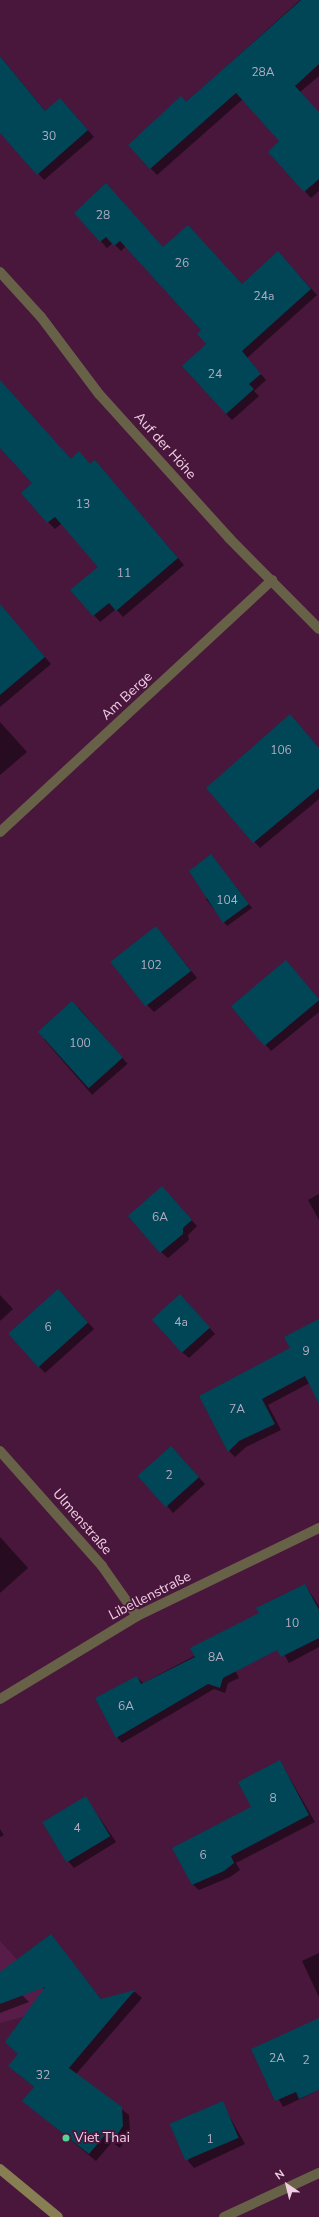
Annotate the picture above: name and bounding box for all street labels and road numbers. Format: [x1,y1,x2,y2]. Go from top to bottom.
street label: Auf der Höhe [131,409,199,483]
street label: Am Berge [98,668,156,724]
street label: Ulmenstraße [49,1486,115,1558]
street label: Libellenstraße [106,1568,194,1624]

